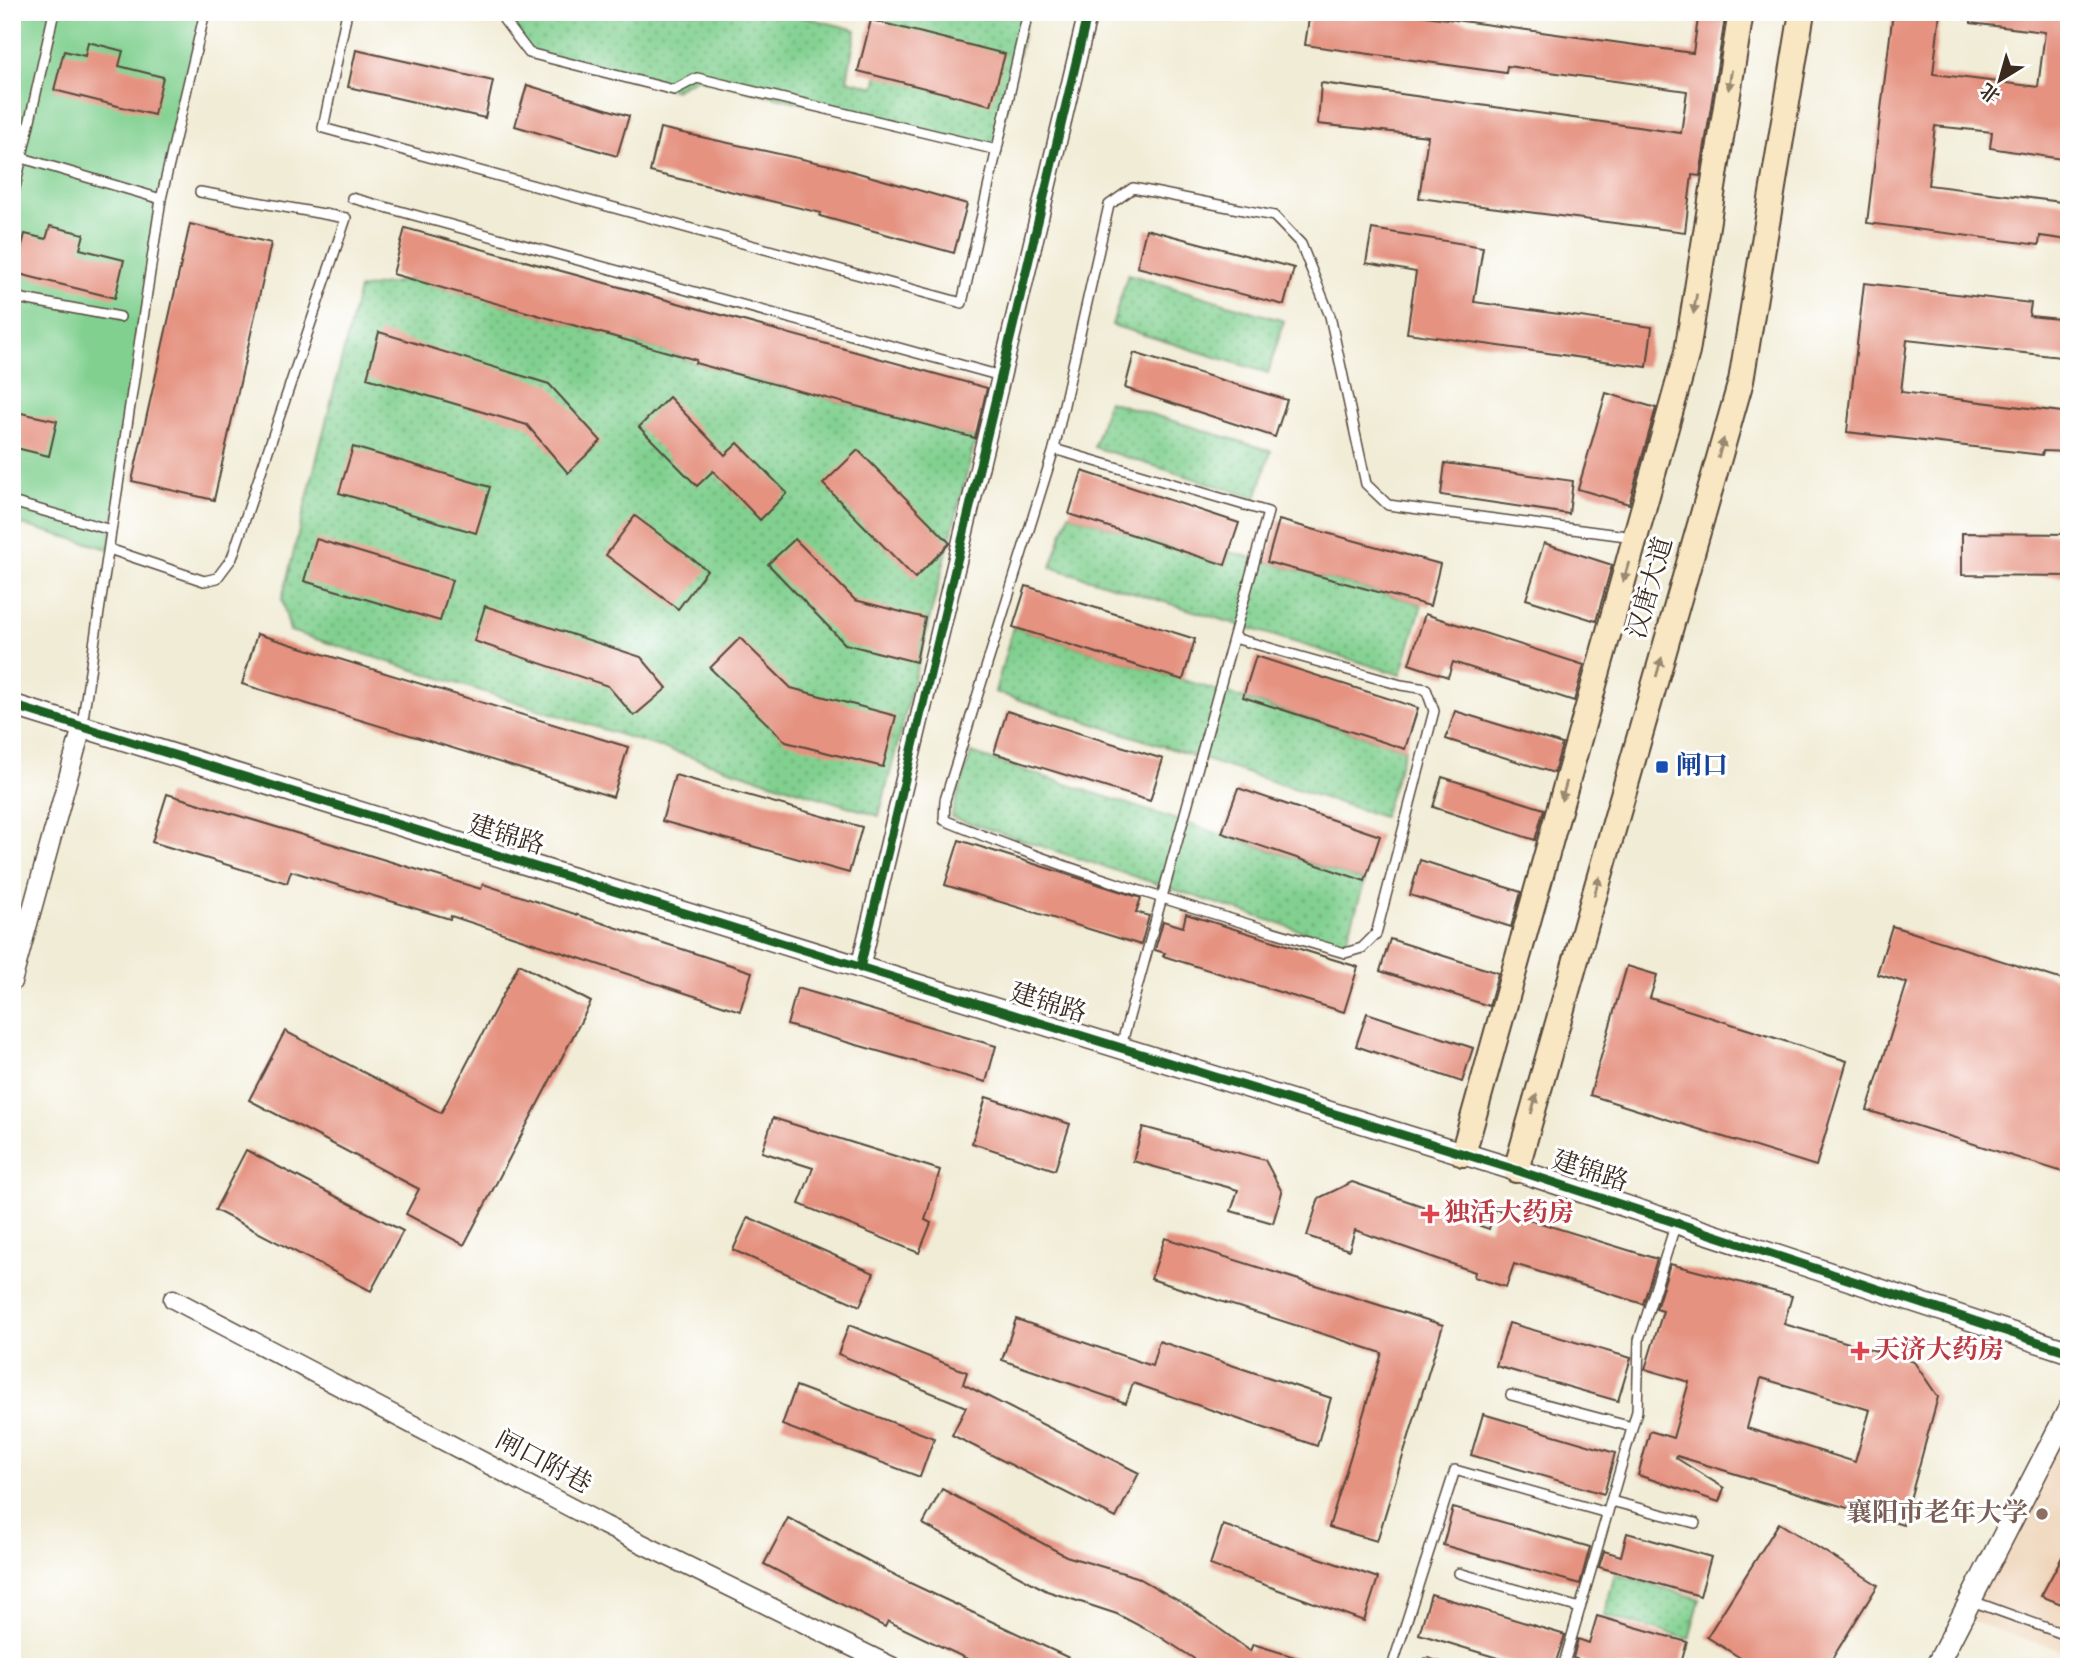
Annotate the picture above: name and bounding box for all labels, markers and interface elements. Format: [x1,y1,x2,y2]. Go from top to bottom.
north arrow [1966,46,2036,116]
one-way arrow [1724,69,1735,91]
text: 北 [1976,76,2006,108]
one-way arrow [1689,294,1700,316]
one-way arrow [1717,437,1727,458]
street label: 汉唐大道 [1619,533,1683,643]
one-way arrow [1620,562,1630,583]
one-way arrow [1654,656,1665,678]
place label: 闸口 [1676,749,1728,785]
marker: 闸口 [1654,759,1670,775]
one-way arrow [1559,781,1569,802]
street label: 建锦路 [463,807,549,865]
one-way arrow [1592,875,1602,896]
street label: 建锦路 [1005,975,1091,1033]
one-way arrow [1530,1094,1540,1115]
street label: 建锦路 [1547,1143,1633,1201]
place label: 独活大药房 [1444,1196,1574,1232]
marker: 独活大药房 [1422,1206,1438,1222]
place label: 天济大药房 [1874,1333,2004,1369]
marker: 天济大药房 [1852,1343,1868,1359]
street label: 闸口附巷 [489,1423,597,1503]
place label: 襄阳市老年大学 [1846,1496,2028,1532]
marker: 襄阳市老年大学 [2034,1506,2050,1522]

